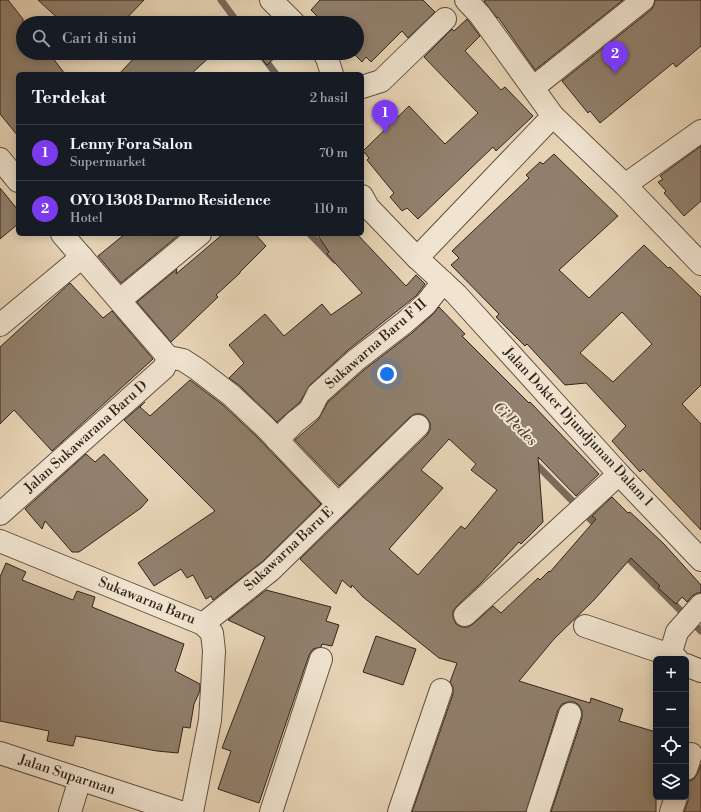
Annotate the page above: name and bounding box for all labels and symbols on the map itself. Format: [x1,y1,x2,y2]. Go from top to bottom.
pin: 2 [602,41,628,74]
pin: 1 [372,100,398,133]
street label: Sukawarna Baru F II [321,294,431,393]
street label: Jalan Dokter Djundjunan Dalam 1 [499,343,657,511]
your location [377,364,397,384]
street label: Jalan Sukawarana Baru D [20,377,151,498]
water label: Ci Pedes [489,398,541,450]
street label: Sukawarna Baru E [240,503,338,595]
street label: Sukawarna Baru [96,573,198,629]
street label: Jalan Suparman [15,751,118,799]

